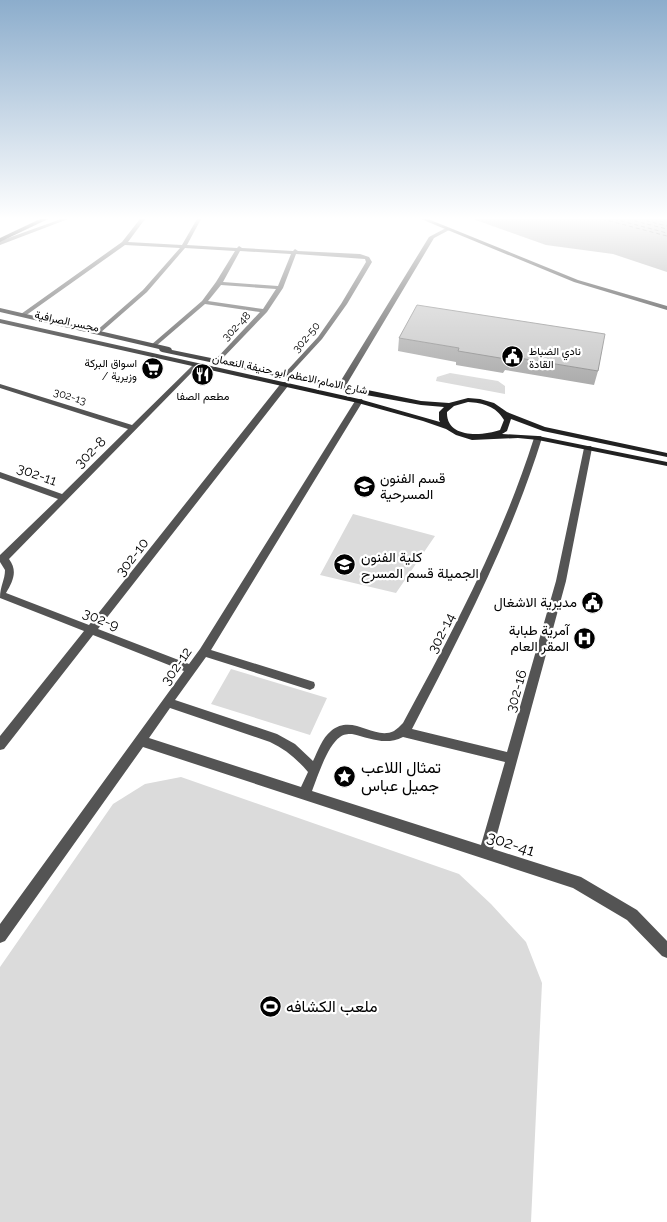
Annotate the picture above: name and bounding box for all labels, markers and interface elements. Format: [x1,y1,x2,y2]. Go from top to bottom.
street label: مجسر الصرافية [33,308,100,335]
street label: 302-48 [219,309,253,344]
street label: 302-50 [290,319,323,355]
public building icon: نادي الضباط القادة [501,345,525,369]
place label: نادي الضباط القادة [529,345,581,371]
street label: شارع الامام الاعظم ابو حنيفة النعمان [211,352,369,398]
place label: اسواق البركة / وزيرية [85,357,137,383]
supermarket icon: اسواق البركة / وزيرية [141,357,165,381]
restaurant icon: مطعم الصفا [191,363,215,387]
street label: 302-13 [52,385,88,408]
place label: مطعم الصفا [177,390,230,404]
street label: 302-8 [71,433,109,471]
street label: 302-11 [15,459,59,489]
place label: قسم الفنون المسرحية [380,470,445,503]
school or university icon: قسم الفنون المسرحية [352,474,376,498]
street label: 302-10 [112,535,152,579]
place label: كلية الفنون الجميلة قسم المسرح [361,549,479,584]
school or university icon: كلية الفنون الجميلة قسم المسرح [333,553,357,577]
public building icon: مديرية الاشغال [581,590,605,614]
place label: مديرية الاشغال [494,594,577,612]
street label: 302-9 [81,605,121,633]
street label: 302-14 [424,610,458,656]
place label: آمرية طبابة المقر العام [509,622,571,655]
hospital icon: آمرية طبابة المقر العام [573,626,597,650]
street label: 302-12 [157,644,195,688]
street label: 302-16 [502,668,530,714]
place label: تمثال اللاعب جميل عباس [361,758,441,796]
place icon: تمثال اللاعب جميل عباس [333,764,357,788]
street label: 302-41 [485,827,537,860]
sports icon: ملعب الكشافه [258,994,282,1018]
place label: ملعب الكشافه [286,997,378,1016]

